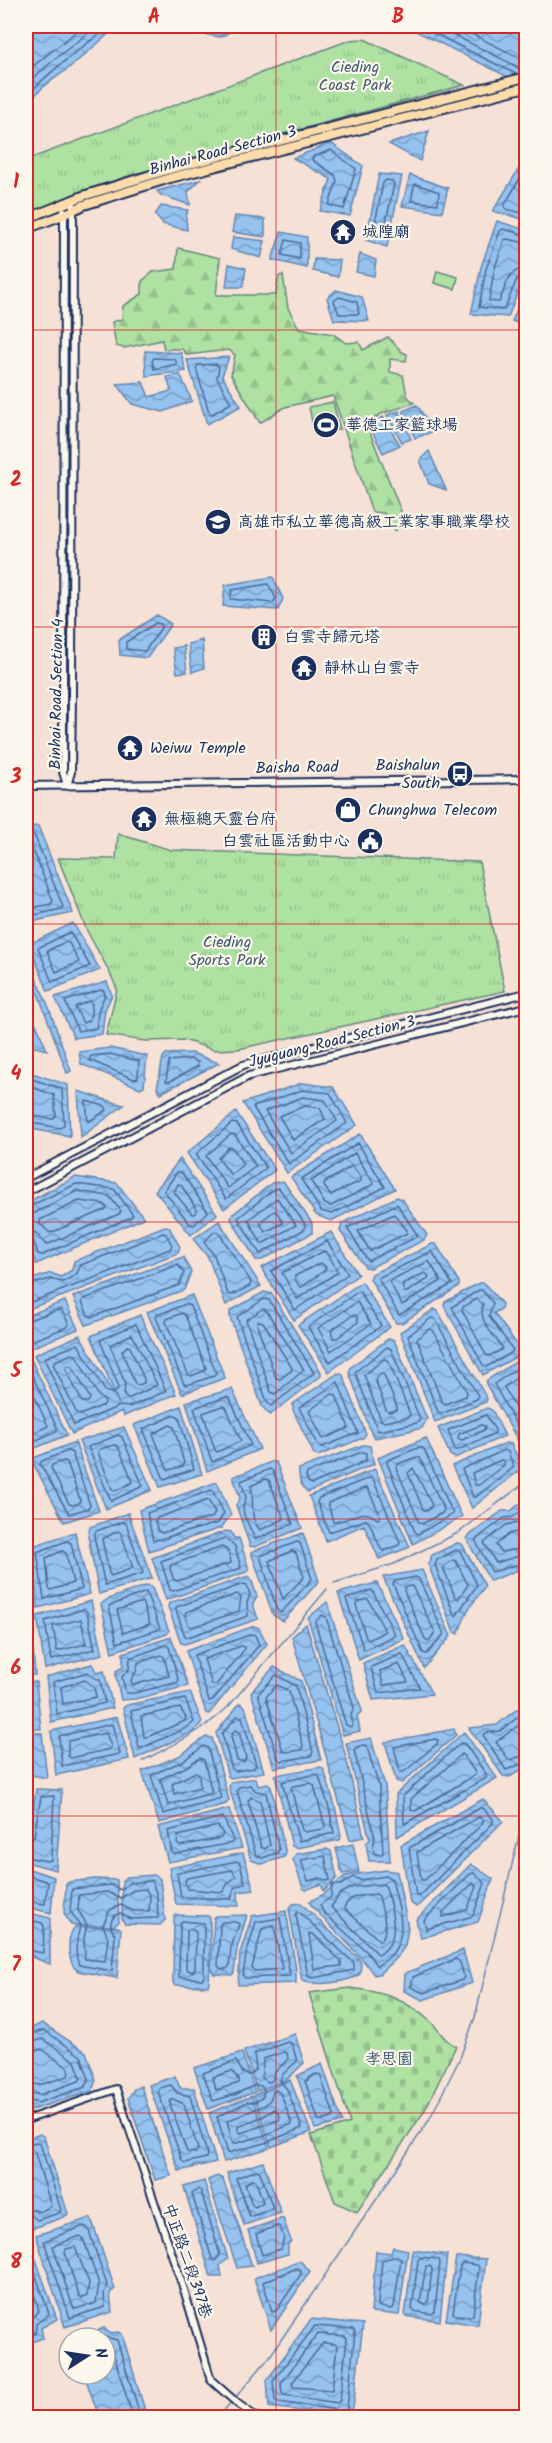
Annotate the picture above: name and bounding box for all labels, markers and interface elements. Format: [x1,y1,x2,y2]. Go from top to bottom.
text: A [148,2,160,34]
text: B [392,2,404,34]
park label: Cieding Coast Park [319,55,392,98]
street label: Binhai Road Section 3 [147,119,299,183]
text: 1 [13,167,19,199]
temple icon: 城隍廟 [328,217,358,247]
place label: 城隍廟 [362,220,410,245]
sports icon: 華德工家籃球場 [311,410,341,440]
place label: 華德工家籃球場 [346,413,458,438]
text: 2 [10,465,22,497]
school or university icon: 高雄市私立華德高級工業家事職業學校 [203,507,233,537]
place label: 高雄市私立華德高級工業家事職業學校 [238,510,510,535]
street label: Binhai Road Section 4 [43,618,71,770]
building icon: 白雲寺歸元塔 [249,622,279,652]
place label: 白雲寺歸元塔 [284,625,380,650]
temple icon: 靜林山白雲寺 [289,653,319,683]
place label: 靜林山白雲寺 [324,656,420,681]
temple icon: Weiwu Temple [115,733,145,763]
place label: Weiwu Temple [150,736,246,761]
place label: Baishalun South [375,753,440,796]
street label: Baisha Road [255,755,340,781]
bus stop icon: Baishalun South [445,759,475,789]
text: 3 [10,762,22,794]
shop icon: Chunghwa Telecom [333,795,363,825]
place label: Chunghwa Telecom [368,798,497,823]
temple icon: 無極總天靈台府 [129,804,159,834]
place label: 無極總天靈台府 [164,807,276,832]
public building icon: 白雲社區活動中心 [355,826,385,856]
place label: 白雲社區活動中心 [222,829,350,854]
park label: Cieding Sports Park [188,930,266,973]
street label: Jyuguang Road Section 3 [246,1009,418,1075]
text: 4 [11,1059,22,1091]
text: 5 [10,1356,23,1388]
text: 6 [11,1653,22,1685]
text: 7 [11,1950,21,1982]
park label: 孝思園 [365,2047,413,2072]
street label: 中正路二段397巷 [156,2200,218,2322]
text: 8 [10,2247,22,2279]
north arrow [57,2326,117,2386]
text: N [87,2346,113,2361]

